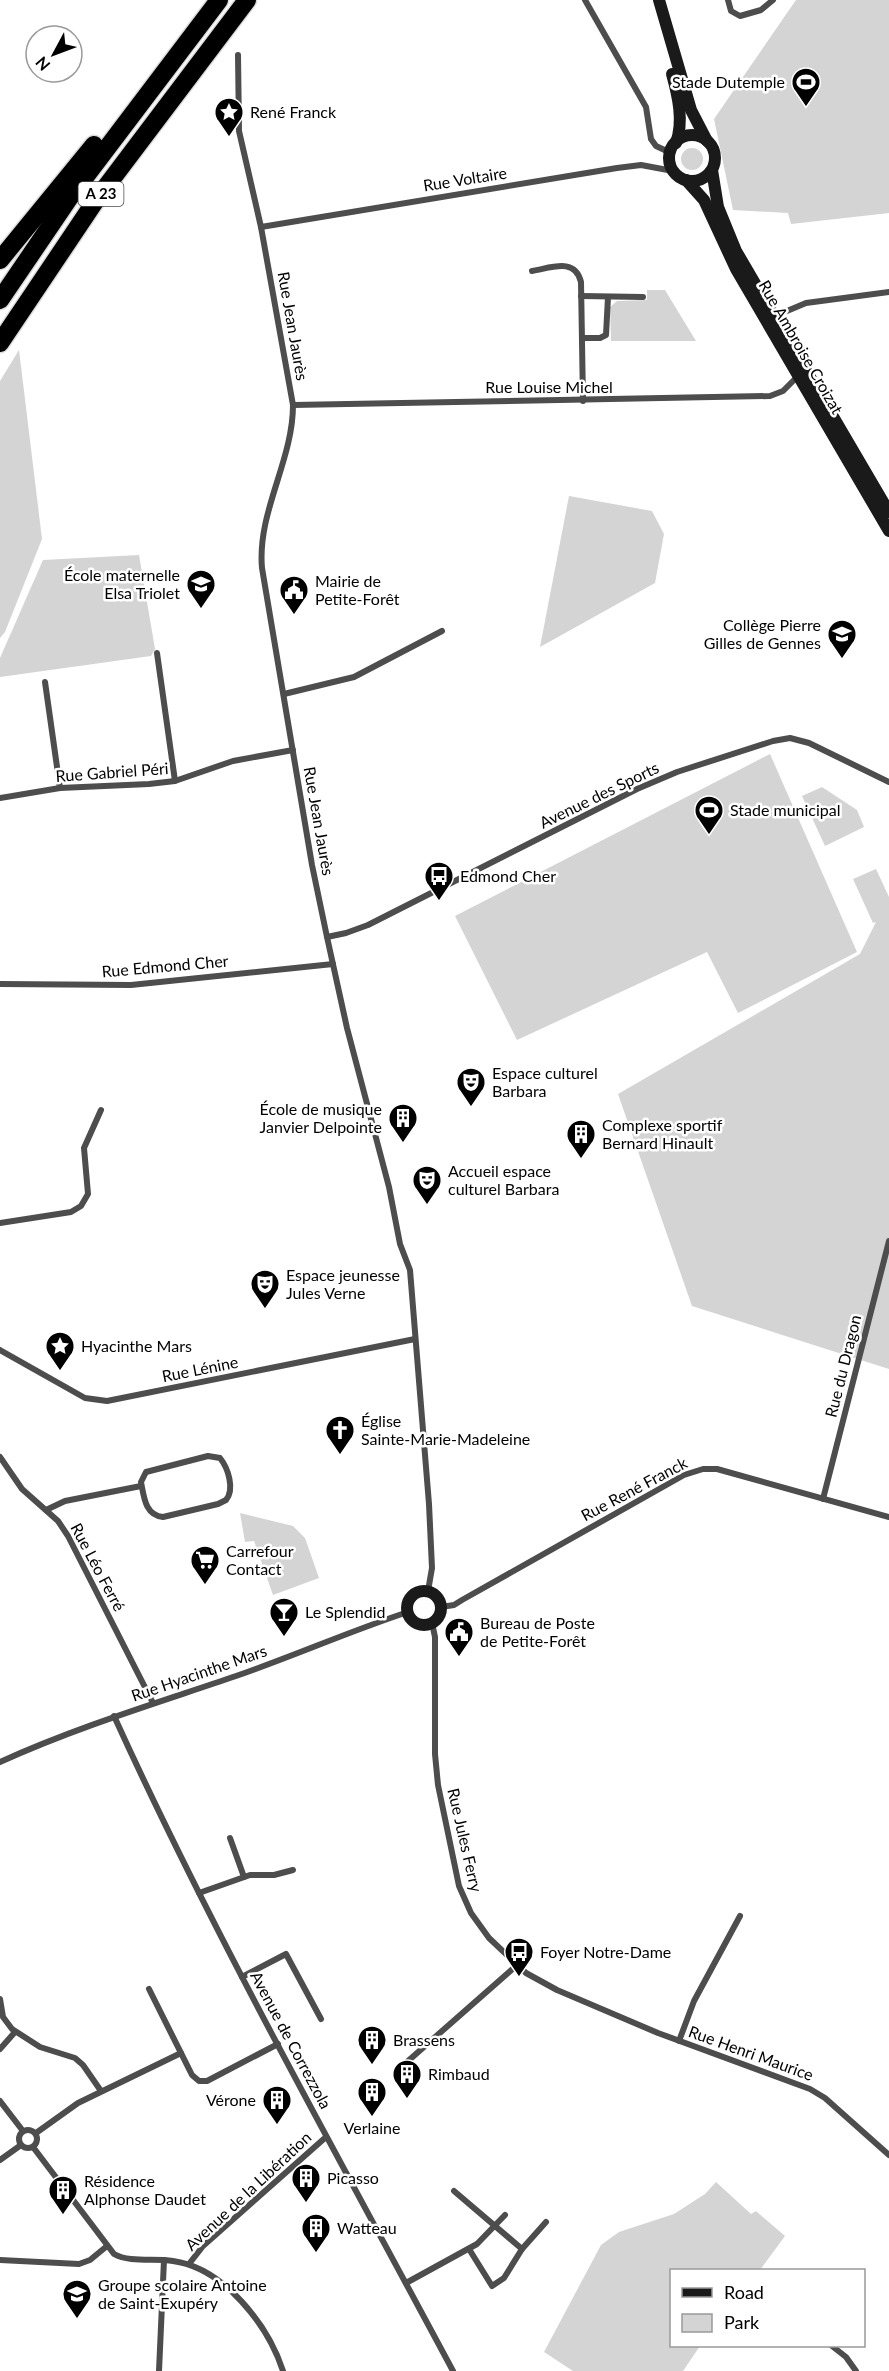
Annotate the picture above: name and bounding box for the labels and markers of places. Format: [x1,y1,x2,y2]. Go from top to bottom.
sports icon: Stade Dutemple [790,66,822,108]
place label: Stade Dutemple [672,72,785,91]
place icon: René Franck [213,96,245,138]
place label: René Franck [250,102,337,121]
place label: École maternelle Elsa Triolet [64,565,180,602]
school or university icon: École maternelle Elsa Triolet [185,568,217,610]
place label: Mairie de Petite-Forêt [315,571,400,608]
public building icon: Mairie de Petite-Forêt [278,574,310,616]
place label: Collège Pierre Gilles de Gennes [704,615,821,652]
school or university icon: Collège Pierre Gilles de Gennes [826,618,858,660]
sports icon: Stade municipal [693,794,725,836]
place label: Stade municipal [730,800,841,819]
bus stop icon: Edmond Cher [423,860,455,902]
place label: Edmond Cher [460,866,556,885]
place label: Espace culturel Barbara [492,1063,598,1100]
theatre icon: Espace culturel Barbara [455,1066,487,1108]
place label: École de musique Janvier Delpointe [260,1099,382,1136]
building icon: École de musique Janvier Delpointe [387,1102,419,1144]
place label: Complexe sportif Bernard Hinault [602,1115,723,1152]
building icon: Complexe sportif Bernard Hinault [565,1118,597,1160]
place label: Accueil espace culturel Barbara [448,1161,559,1198]
theatre icon: Accueil espace culturel Barbara [411,1164,443,1206]
place label: Espace jeunesse Jules Verne [286,1265,400,1302]
theatre icon: Espace jeunesse Jules Verne [249,1268,281,1310]
place icon: Hyacinthe Mars [44,1330,76,1372]
place label: Hyacinthe Mars [81,1336,192,1355]
place label: Église Sainte-Marie-Madeleine [361,1411,530,1448]
church icon: Église Sainte-Marie-Madeleine [324,1414,356,1456]
place label: Carrefour Contact [226,1541,294,1578]
supermarket icon: Carrefour Contact [189,1544,221,1586]
bar icon: Le Splendid [268,1596,300,1638]
place label: Le Splendid [305,1602,386,1621]
place label: Bureau de Poste de Petite-Forêt [480,1613,595,1650]
public building icon: Bureau de Poste de Petite-Forêt [443,1616,475,1658]
bus stop icon: Foyer Notre-Dame [503,1936,535,1978]
place label: Foyer Notre-Dame [540,1942,671,1961]
building icon: Brassens [356,2024,388,2066]
place label: Brassens [393,2030,455,2049]
building icon: Rimbaud [391,2058,423,2100]
place label: Rimbaud [428,2064,490,2083]
building icon: Verlaine [356,2076,388,2118]
building icon: Vérone [261,2084,293,2126]
place label: Vérone [206,2090,256,2109]
place label: Verlaine [344,2118,400,2137]
building icon: Picasso [290,2162,322,2204]
place label: Picasso [327,2168,379,2187]
place label: Résidence Alphonse Daudet [84,2171,206,2208]
building icon: Résidence Alphonse Daudet [47,2174,79,2216]
building icon: Watteau [300,2212,332,2254]
place label: Watteau [337,2218,397,2237]
place label: Groupe scolaire Antoine de Saint-Exupéry [98,2275,267,2312]
school or university icon: Groupe scolaire Antoine de Saint-Exupéry [61,2278,93,2320]

